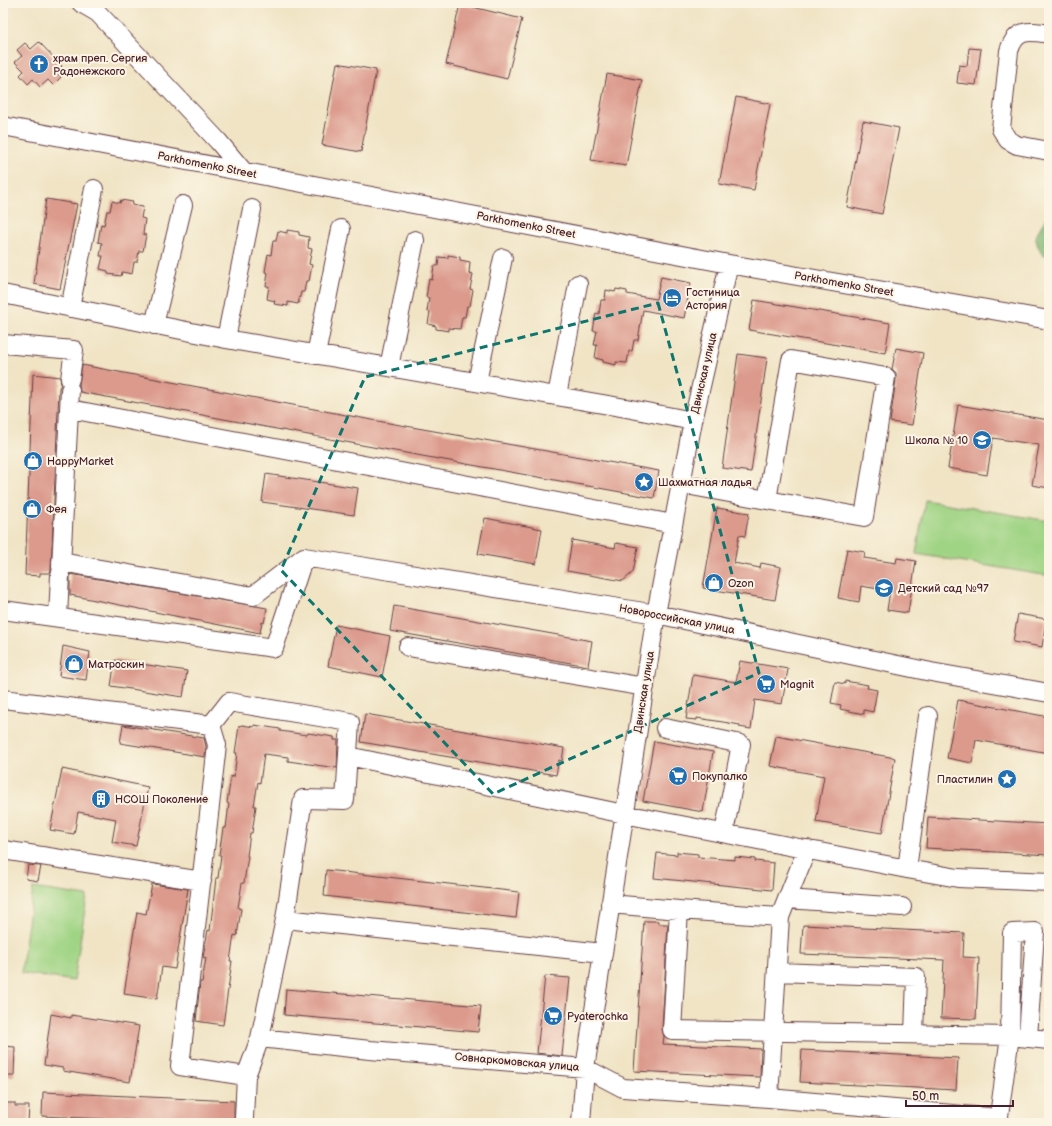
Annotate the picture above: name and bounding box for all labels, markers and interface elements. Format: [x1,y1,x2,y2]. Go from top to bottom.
place label: храм преп. Сергия Радонежского [53,52,147,78]
church icon: храм преп. Сергия Радонежского [28,53,50,75]
street label: Parkhomenko Street [156,149,258,181]
street label: Parkhomenko Street [475,209,577,241]
street label: Parkhomenko Street [793,269,895,299]
place label: Гостиница Астория [685,286,740,312]
hotel icon: Гостиница Астория [661,287,683,309]
street label: Двинская улица [688,331,720,415]
school or university icon: Школа № 10 [971,429,993,451]
place label: Школа № 10 [905,434,969,447]
shop icon: HappyMarket [22,450,44,472]
place label: HappyMarket [47,455,114,468]
place icon: Шахматная ладья [633,471,655,493]
place label: Шахматная ладья [658,476,752,489]
shop icon: Фея [21,498,43,520]
place label: Фея [46,503,67,516]
shop icon: Ozon [703,572,725,594]
place label: Ozon [728,577,754,590]
school or university icon: Детский сад №97 [873,577,895,599]
place label: Детский сад №97 [898,582,989,595]
street label: Новороссийская улица [618,601,736,637]
street label: Двинская улица [631,650,657,734]
shop icon: Матроскин [63,653,85,675]
place label: Матроскин [88,658,144,671]
supermarket icon: Magnit [755,673,777,695]
place label: Magnit [780,678,815,691]
supermarket icon: Покупалко [667,765,689,787]
place icon: Пластилин [996,768,1018,790]
place label: Покупалко [692,770,748,783]
place label: Пластилин [937,773,993,786]
building icon: НСОШ Поколение [90,788,112,810]
place label: НСОШ Поколение [115,793,208,806]
supermarket icon: Pyaterochka [542,1005,564,1027]
place label: Pyaterochka [567,1010,628,1023]
street label: Совнаркомовская улица [454,1050,580,1074]
scale bar [906,1082,1013,1108]
text: 50 m [912,1089,939,1104]

